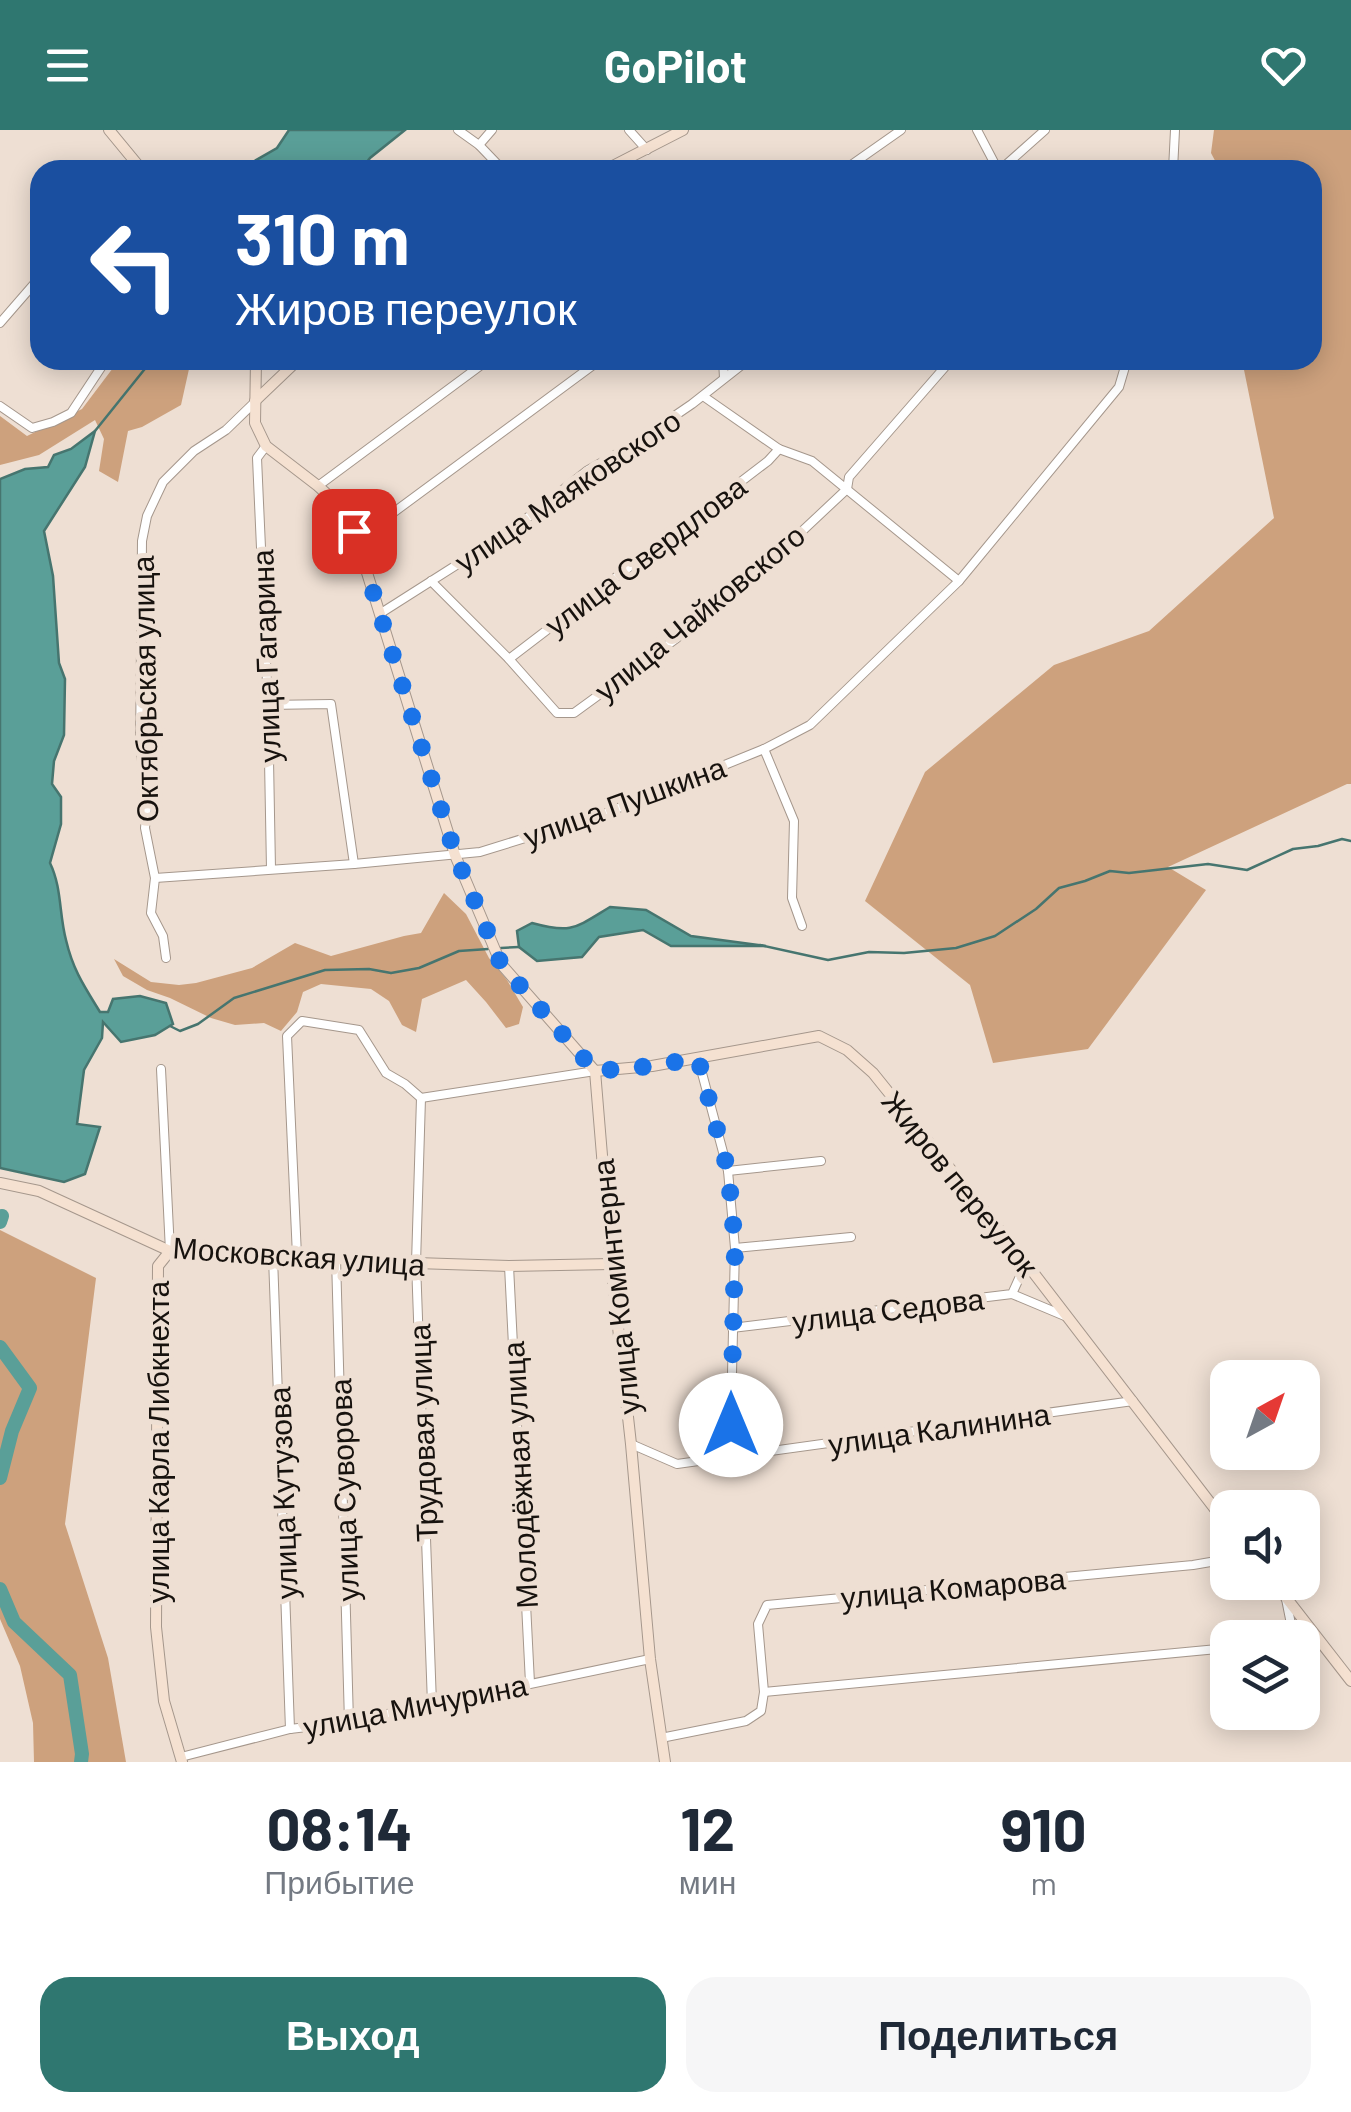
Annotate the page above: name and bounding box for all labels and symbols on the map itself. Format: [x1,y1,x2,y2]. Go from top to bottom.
street label: улица Маяковского [447,401,687,579]
street label: улица Свердлова [537,467,753,642]
pin [312,489,397,574]
street label: улица Чайковского [587,516,811,708]
street label: улица Гагарина [243,548,287,763]
street label: Октябрьская улица [124,555,164,823]
street label: улица Пушкина [518,748,730,854]
street label: Жиров переулок [875,1083,1047,1283]
street label: улица Коминтерна [584,1157,646,1416]
street label: Московская улица [172,1228,427,1282]
street label: улица Седова [790,1279,986,1339]
street label: улица Карла Либкнехта [139,1280,175,1603]
street label: Трудовая улица [400,1323,444,1543]
street label: Молодёжная улица [494,1340,544,1609]
north arrow [1210,1360,1320,1470]
position arrow [679,1373,783,1477]
street label: улица Суворова [321,1378,365,1602]
street label: улица Кутузова [260,1386,304,1600]
street label: улица Калинина [826,1395,1052,1461]
street label: улица Комарова [839,1559,1067,1615]
street label: улица Мичурина [300,1666,530,1744]

